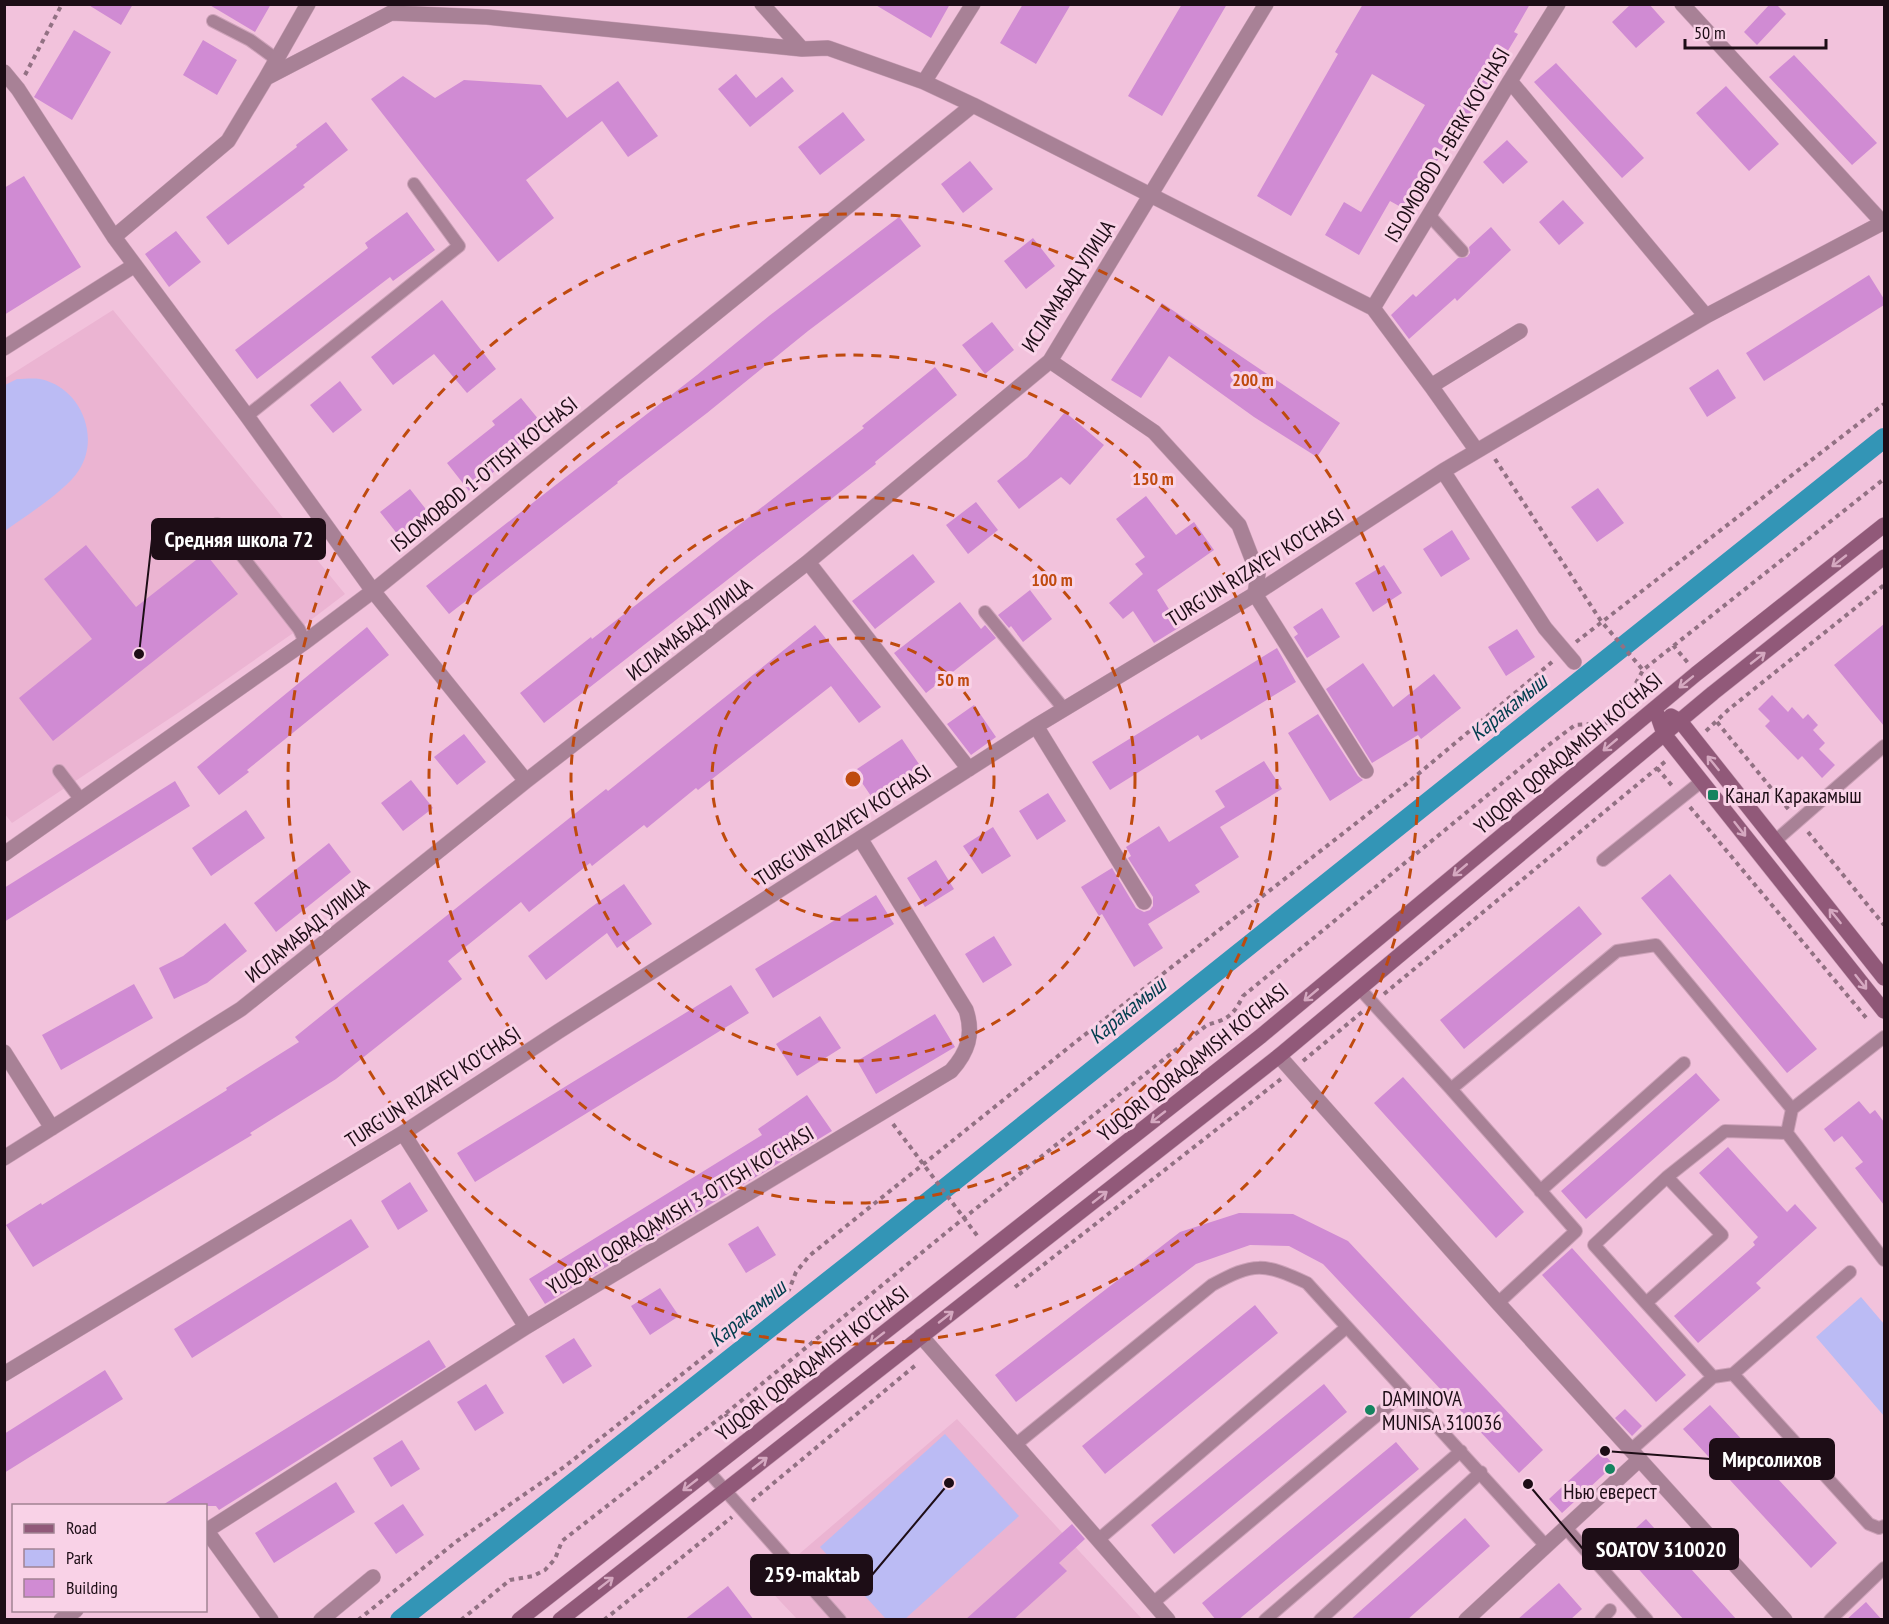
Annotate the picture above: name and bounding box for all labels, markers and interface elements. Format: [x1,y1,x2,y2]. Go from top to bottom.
scale bar [1685,12,1826,50]
text: 50 m [1694,21,1726,44]
street label: ISLOMOBOD 1-BERK KO'CHASI [1378,43,1516,247]
street label: ИСЛАМАБАД УЛИЦА [1015,215,1121,357]
text: 200 m [1232,368,1274,391]
street label: ISLOMOBOD 1-O'TISH KO'CHASI [385,390,583,558]
text: 150 m [1132,467,1174,490]
street label: TURG'UN RIZAYEV KO'CHASI [1161,501,1349,633]
callout: Средняя школа 72 [152,519,325,559]
text: Средняя школа 72 [165,525,313,553]
one-way arrow [1831,555,1847,568]
text: 100 m [1031,568,1073,591]
street label: ИСЛАМАБАД УЛИЦА [621,572,757,686]
one-way arrow [1750,651,1766,664]
water label: Каракамыш [1464,666,1554,747]
street label: YUQORI QORAQAMISH KO'CHASI [1468,666,1668,840]
text: 50 m [937,668,969,691]
one-way arrow [1678,676,1694,689]
one-way arrow [1603,738,1618,752]
one-way arrow [1707,755,1720,771]
street label: TURG'UN RIZAYEV KO'CHASI [750,758,936,892]
centre of rings [843,769,863,789]
place label: Канал Каракамыш [1725,782,1862,809]
marker: Канал Каракамыш [1706,788,1720,802]
one-way arrow [1734,821,1747,837]
one-way arrow [1453,863,1469,876]
street label: ИСЛАМАБАД УЛИЦА [239,872,375,988]
one-way arrow [1828,908,1841,924]
water label: Каракамыш [1083,969,1173,1050]
one-way arrow [1855,974,1868,990]
street label: YUQORI QORAQAMISH KO'CHASI [1092,977,1294,1147]
one-way arrow [1304,988,1319,1002]
street label: TURG'UN RIZAYEV KO'CHASI [340,1020,526,1154]
one-way arrow [1151,1110,1167,1123]
street label: YUQORI QORAQAMISH 3-O'TISH KO'CHASI [542,1119,818,1301]
one-way arrow [1092,1190,1108,1203]
water label: Каракамыш [703,1272,793,1353]
street label: YUQORI QORAQAMISH KO'CHASI [710,1279,914,1447]
one-way arrow [938,1310,954,1323]
one-way arrow [869,1332,885,1345]
place label: DAMINOVA MUNISA 310036 [1382,1385,1502,1436]
marker: DAMINOVA MUNISA 310036 [1363,1403,1377,1417]
callout: Мирсолихов [1710,1439,1834,1479]
text: Мирсолихов [1722,1445,1822,1473]
one-way arrow [752,1457,768,1470]
marker: Нью еверест [1603,1462,1617,1476]
one-way arrow [683,1478,699,1491]
place label: Нью еверест [1563,1478,1657,1505]
legend [12,1504,207,1612]
text: Road [66,1516,97,1539]
callout: SOATOV 310020 [1583,1529,1738,1569]
text: SOATOV 310020 [1596,1535,1726,1563]
text: Park [66,1546,93,1569]
callout: 259-maktab [751,1555,872,1595]
text: 259-maktab [764,1560,860,1588]
text: Building [66,1576,118,1599]
one-way arrow [598,1577,614,1590]

